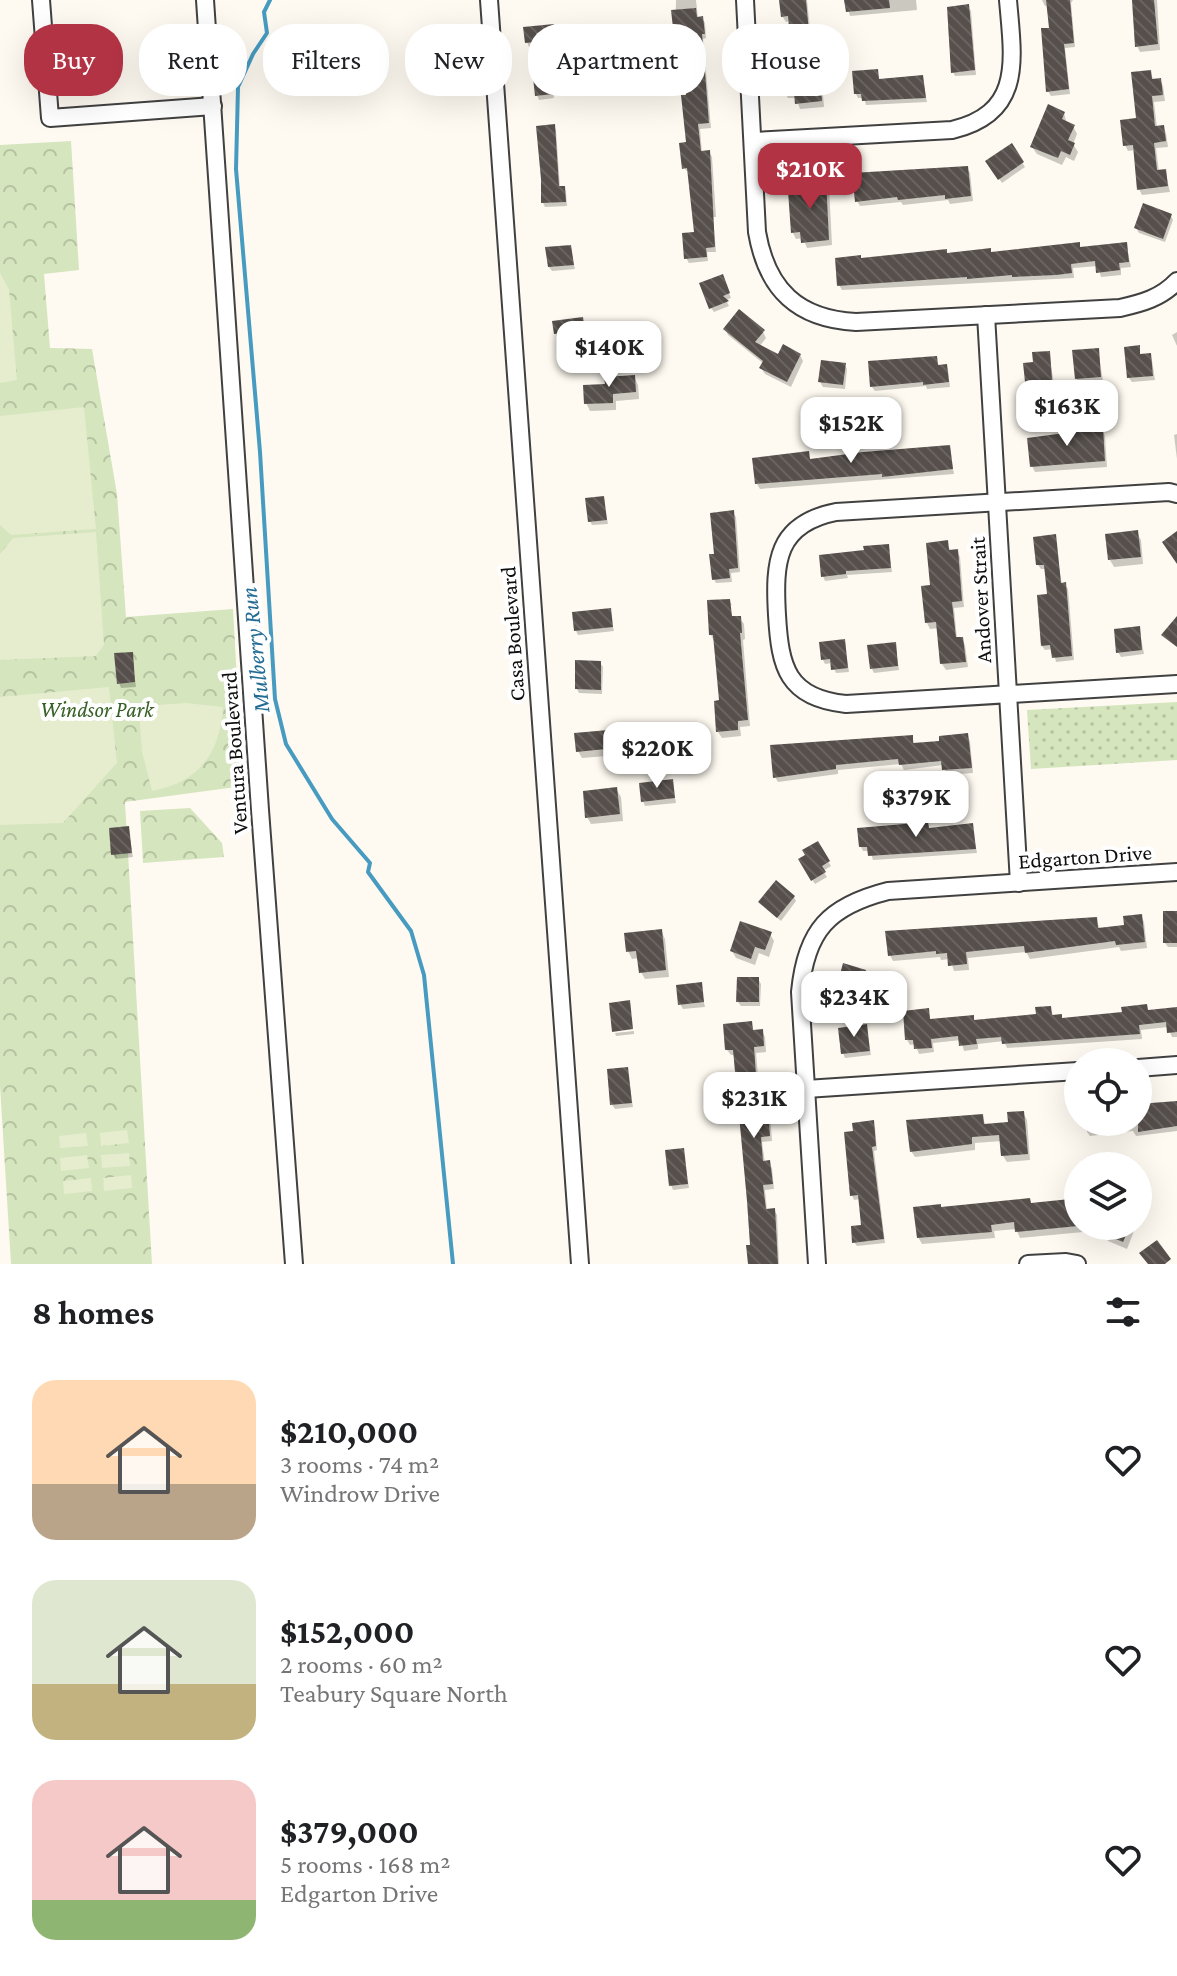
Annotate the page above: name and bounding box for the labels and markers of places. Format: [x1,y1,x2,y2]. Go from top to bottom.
pin: $210K [754,143,866,211]
pin: $140K [553,321,665,389]
pin: $163K [1011,380,1123,448]
pin: $152K [795,397,907,465]
pin: $220K [601,722,713,790]
pin: $379K [860,771,972,839]
pin: $234K [798,971,910,1039]
pin: $231K [698,1072,810,1140]

